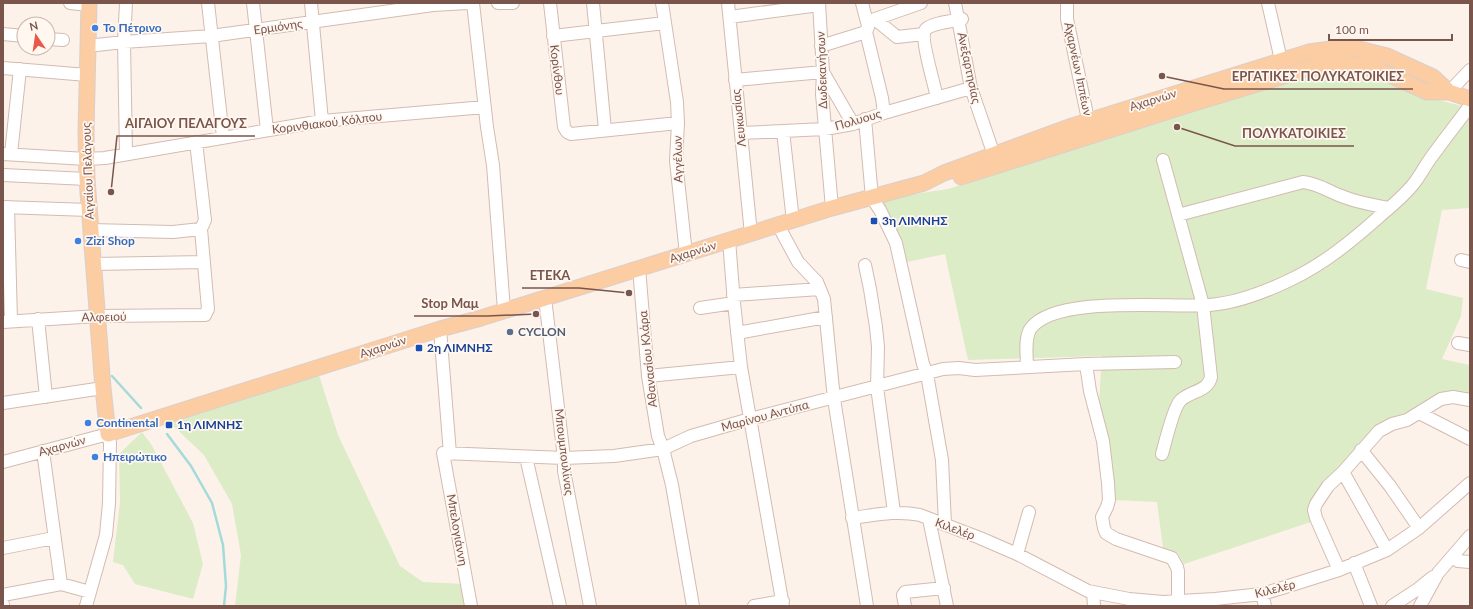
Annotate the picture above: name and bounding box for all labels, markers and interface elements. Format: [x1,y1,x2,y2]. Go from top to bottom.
north arrow [16,16,56,56]
street label: Ερμιόνης [253,16,304,37]
scale bar [1329,16,1452,42]
text: N [28,18,39,33]
place label: Το Πέτρινο [103,20,162,35]
street label: Αχαρνέων Ιππέων [1061,21,1096,117]
text: 100 m [1335,22,1369,37]
marker: Το Πέτρινο [90,23,100,33]
street label: Δωδεκανήσων [813,31,830,109]
street label: Ανεξαρτησίας [955,31,985,106]
street label: Κορίνθου [547,44,568,96]
callout: ΕΡΓΑΤΙΚΕΣ ΠΟΛΥΚΑΤΟΙΚΙΕΣ [1224,64,1413,89]
text: ΕΡΓΑΤΙΚΕΣ ΠΟΛΥΚΑΤΟΙΚΙΕΣ [1232,68,1404,84]
street label: Αχαρνών [1128,85,1178,114]
street label: Λευκωσίας [728,88,749,148]
street label: Πολυους [833,106,883,133]
street label: Κορινθιακού Κόλπου [271,108,383,137]
callout: ΑΙΓΑΙΟΥ ΠΕΛΑΓΟΥΣ [117,111,255,136]
text: ΑΙΓΑΙΟΥ ΠΕΛΑΓΟΥΣ [124,115,247,131]
callout: ΠΟΛΥΚΑΤΟΙΚΙΕΣ [1235,121,1354,146]
street label: Αιγαίου Πελάγους [78,122,97,220]
text: ΠΟΛΥΚΑΤΟΙΚΙΕΣ [1242,125,1346,141]
street label: Αγγέλων [670,135,685,183]
place label: 3η ΛΙΜΝΗΣ [882,213,948,228]
marker: 3η ΛΙΜΝΗΣ [869,216,879,226]
place label: Zizi Shop [86,233,135,248]
marker: Zizi Shop [73,236,83,246]
street label: Αχαρνών [668,237,718,266]
callout: ΕΤΕΚΑ [522,263,579,288]
text: ΕΤΕΚΑ [530,267,571,283]
callout: Stop Μαμ [414,291,487,316]
text: Stop Μαμ [421,295,479,311]
street label: Αλφειού [81,309,127,324]
street label: Αθανασίου Κλάρα [635,309,660,408]
place label: CYCLON [518,324,566,339]
marker: CYCLON [505,327,515,337]
street label: Αχαρνών [358,332,408,361]
place label: 2η ΛΙΜΝΗΣ [427,340,493,355]
marker: 2η ΛΙΜΝΗΣ [414,343,424,353]
street label: Μαρίνου Αντύπα [719,396,811,434]
street label: Μπουμπουλίνας [552,408,577,497]
place label: Continental [96,415,159,430]
place label: 1η ΛΙΜΝΗΣ [177,417,243,432]
marker: Continental [83,418,93,428]
marker: 1η ΛΙΜΝΗΣ [164,420,174,430]
street label: Αχαρνών [37,432,87,459]
place label: Ηπειρώτικο [103,449,167,464]
marker: Ηπειρώτικο [90,452,100,462]
street label: Μπελογιάννη [444,493,471,567]
street label: Κιλελέρ [933,514,977,543]
street label: Κιλελέρ [1253,576,1297,601]

